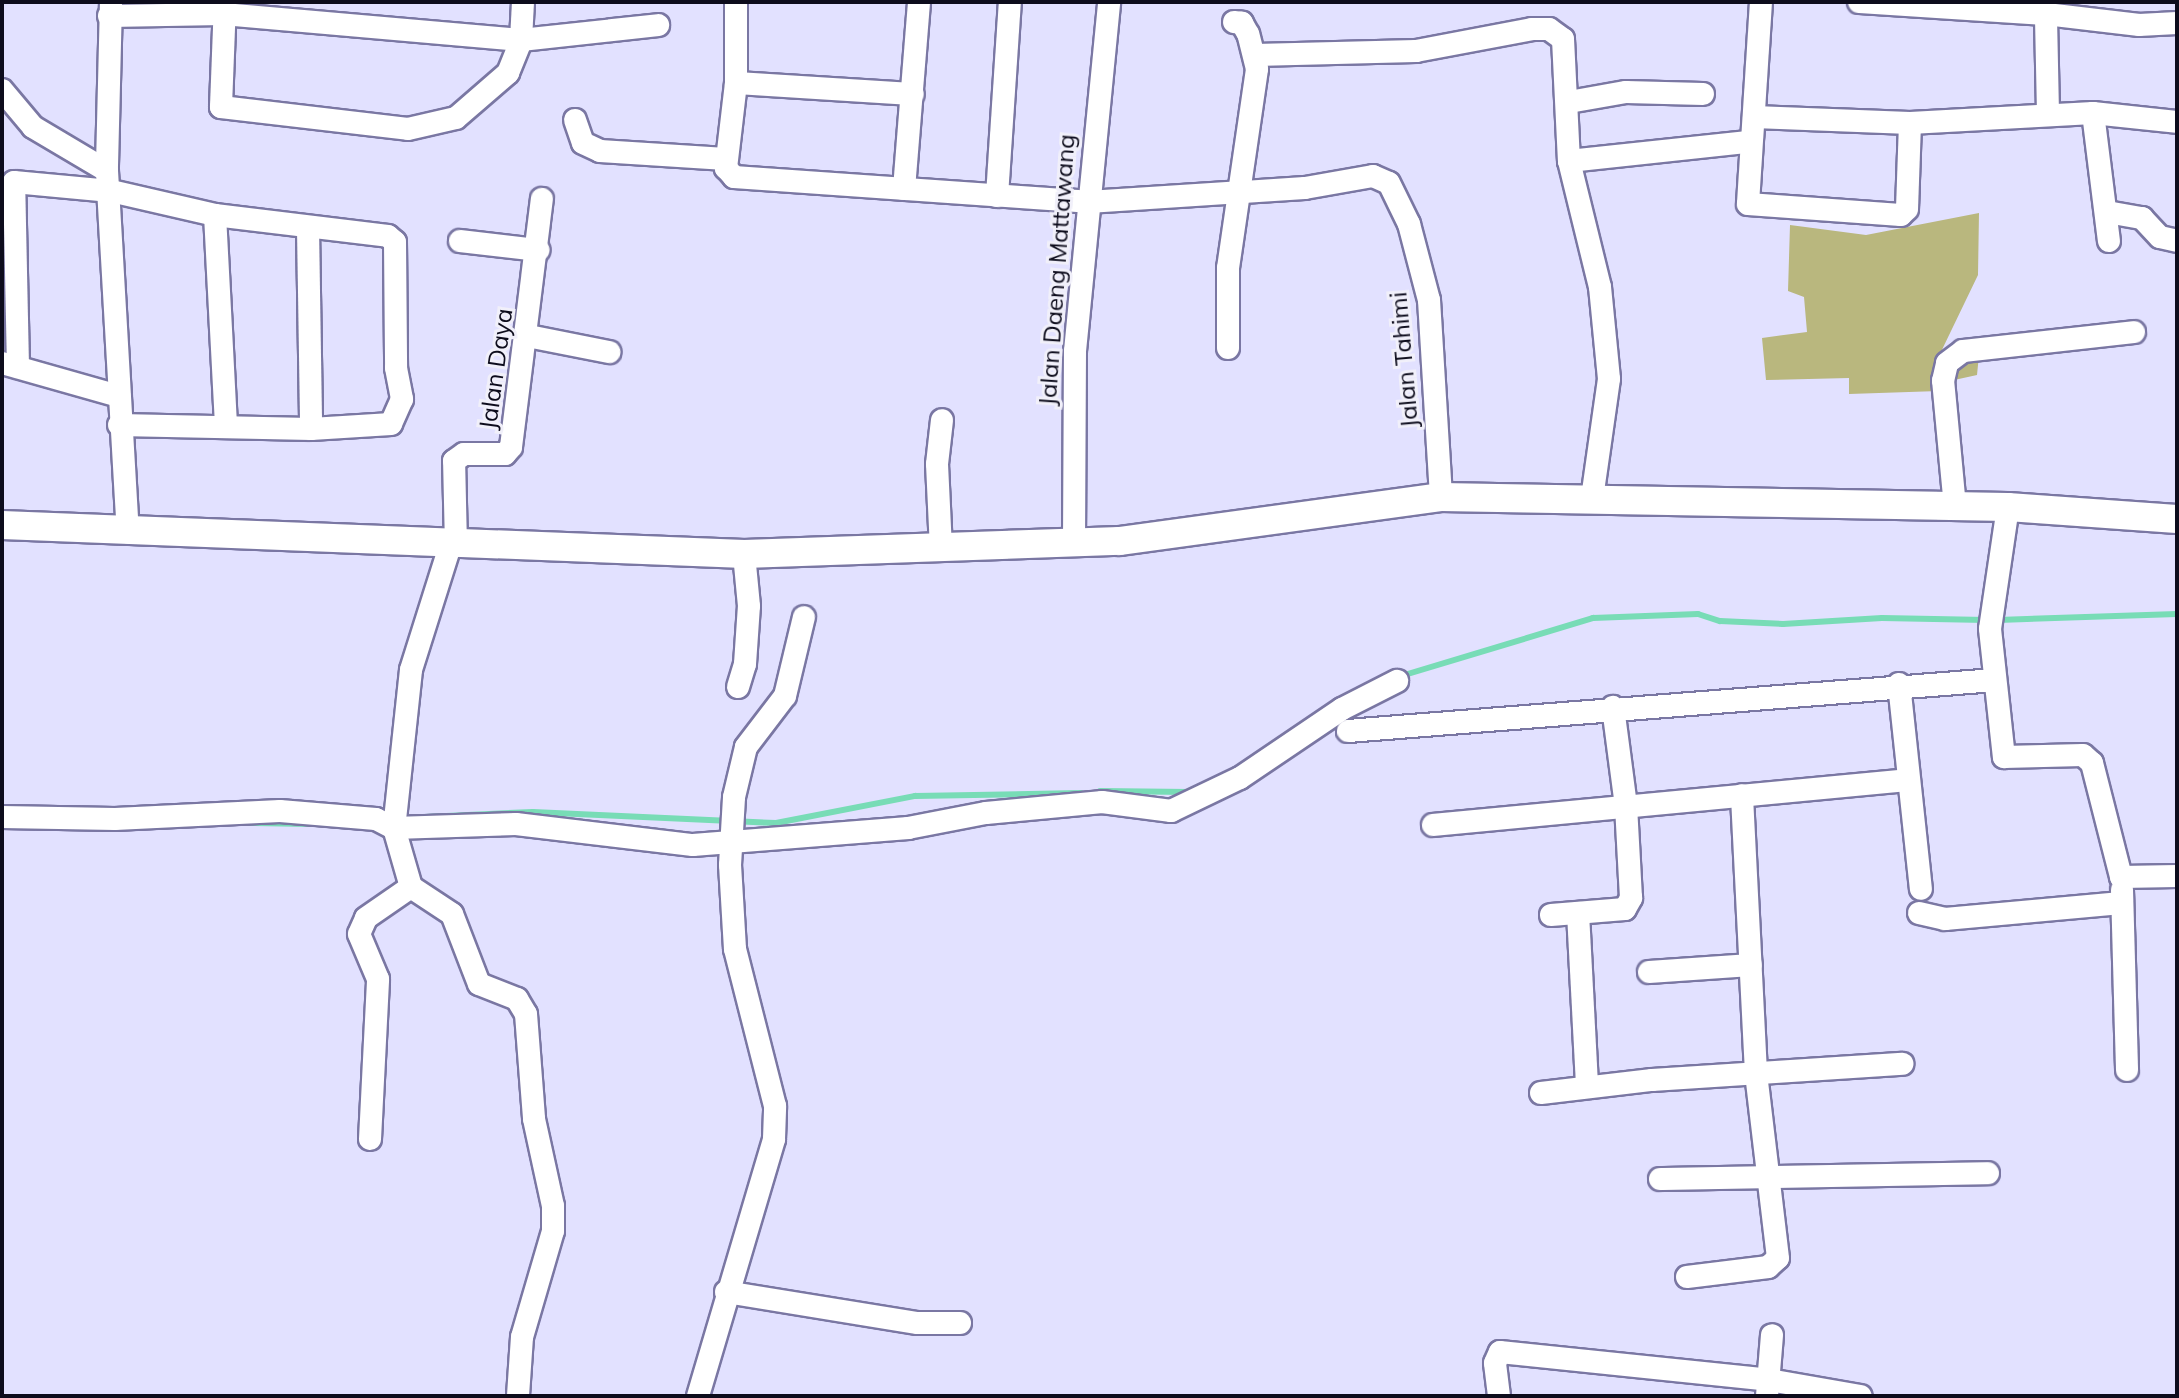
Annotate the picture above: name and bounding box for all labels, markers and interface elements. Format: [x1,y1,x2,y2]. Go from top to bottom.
street label: Jalan Daeng Mattawang [1033,133,1081,407]
street label: Jalan Tahimi [1384,291,1424,429]
street label: Jalan Daya [473,307,519,431]

